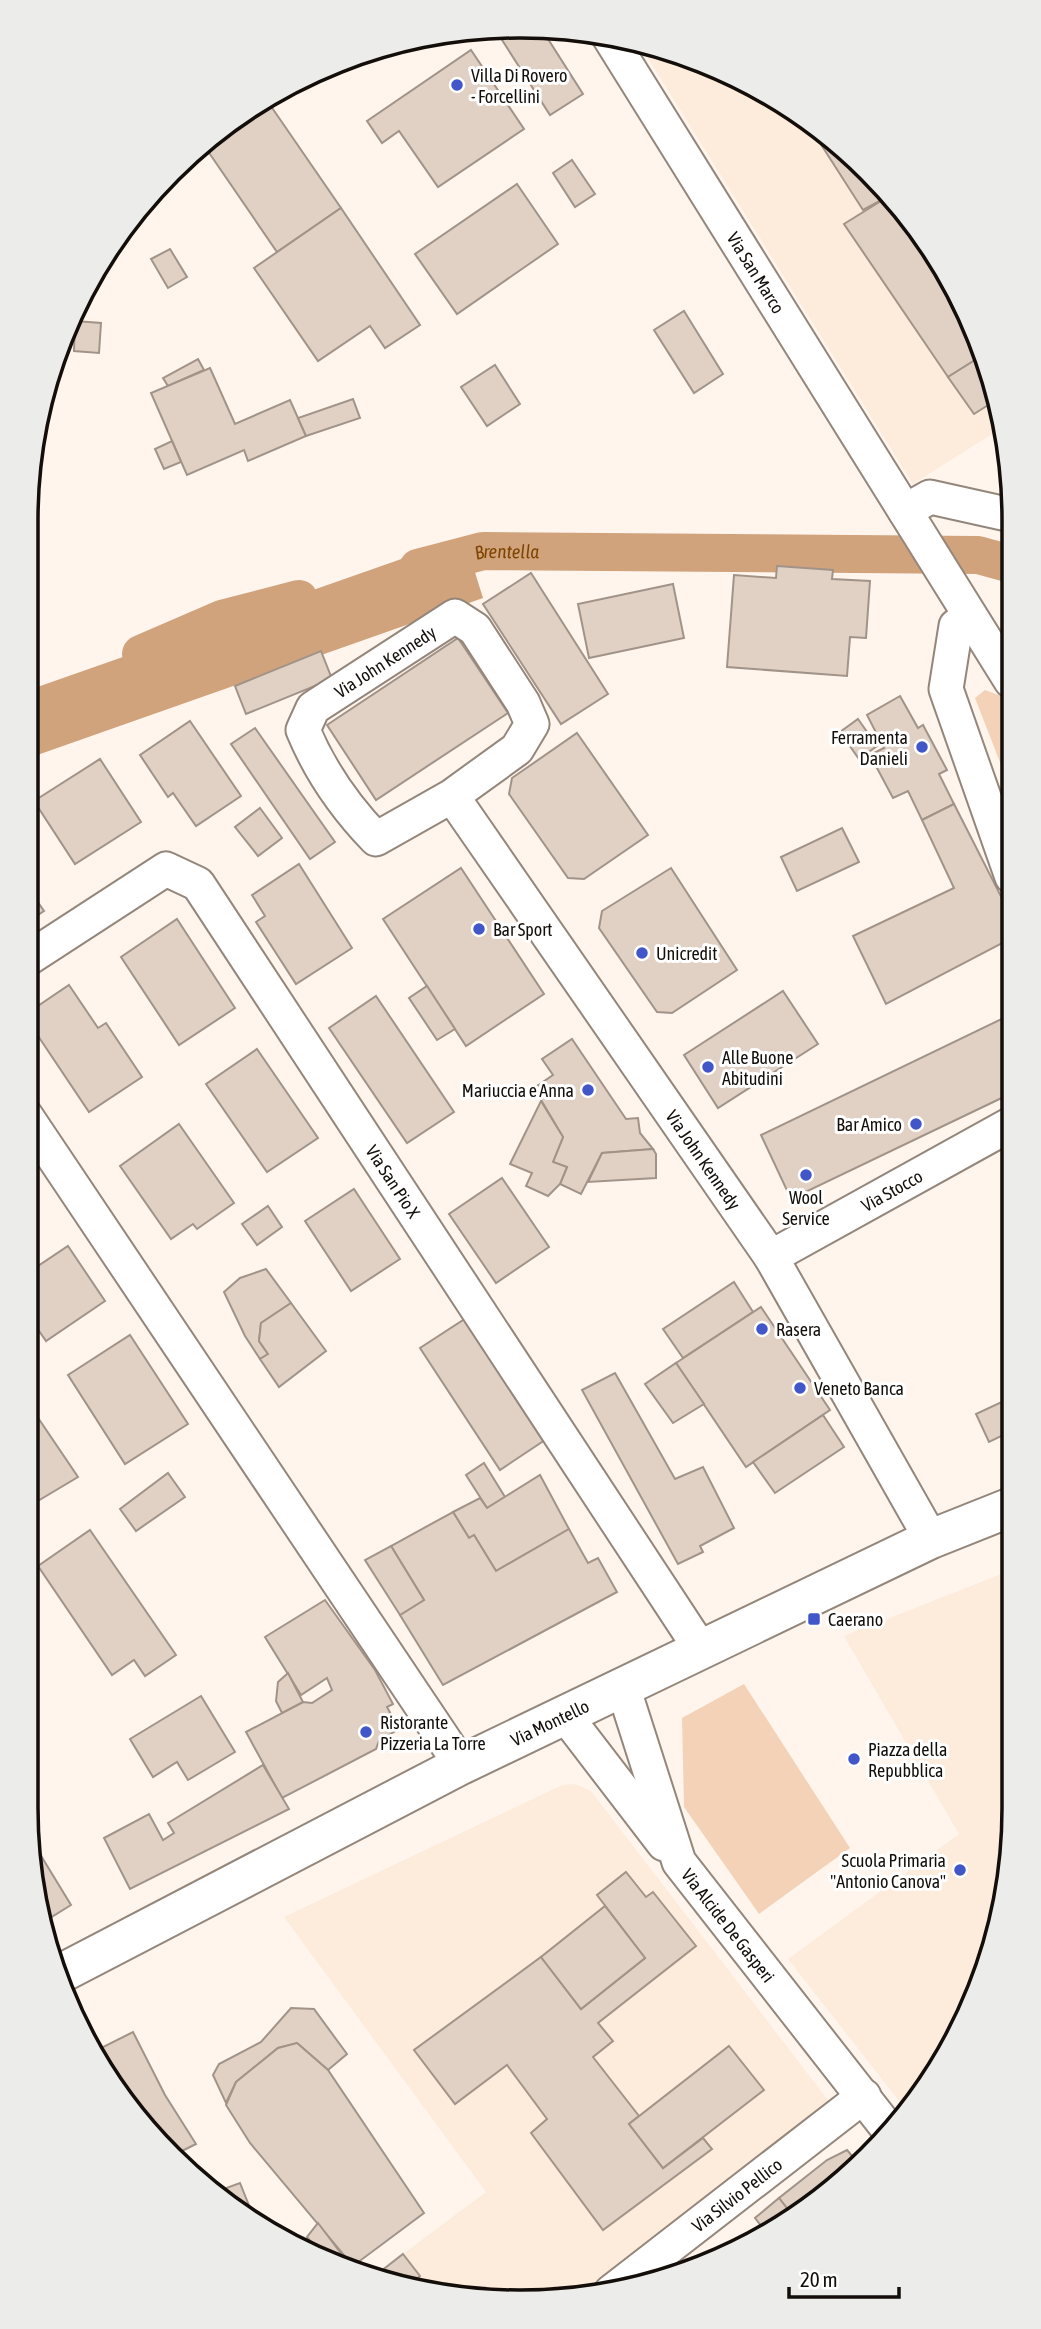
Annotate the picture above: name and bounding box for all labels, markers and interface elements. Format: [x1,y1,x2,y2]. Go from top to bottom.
place label: Villa Di Rovero - Forcellini [471,65,567,107]
marker: Villa Di Rovero - Forcellini [449,77,465,93]
street label: Via San Marco [723,228,789,317]
water label: Brentella [472,540,539,564]
street label: Via John Kennedy [330,621,439,702]
place label: Ferramenta Danieli [831,727,908,769]
marker: Ferramenta Danieli [914,739,930,755]
place label: Bar Sport [493,919,553,940]
marker: Bar Sport [471,921,487,937]
place label: Unicredit [656,943,717,964]
marker: Unicredit [634,945,650,961]
place label: Alle Buone Abitudini [722,1047,793,1089]
marker: Alle Buone Abitudini [700,1059,716,1075]
place label: Mariuccia e Anna [462,1080,574,1101]
marker: Mariuccia e Anna [580,1082,596,1098]
street label: Via John Kennedy [662,1106,745,1213]
place label: Bar Amico [836,1114,902,1135]
marker: Bar Amico [908,1116,924,1132]
street label: Via San Pio X [362,1141,425,1222]
street label: Via Stocco [857,1165,926,1215]
marker: Wool Service [798,1167,814,1183]
place label: Wool Service [782,1187,830,1229]
place label: Rasera [776,1319,821,1340]
marker: Rasera [754,1321,770,1337]
place label: Veneto Banca [814,1378,904,1399]
marker: Veneto Banca [792,1380,808,1396]
place label: Caerano [828,1609,883,1630]
marker: Caerano [806,1611,822,1627]
street label: Via Montello [507,1695,592,1750]
place label: Ristorante Pizzeria La Torre [380,1712,486,1754]
marker: Ristorante Pizzeria La Torre [358,1724,374,1740]
place label: Piazza della Repubblica [868,1739,947,1781]
marker: Piazza della Repubblica [846,1751,862,1767]
place label: Scuola Primaria "Antonio Canova" [830,1850,946,1892]
marker: Scuola Primaria "Antonio Canova" [952,1862,968,1878]
street label: Via Alcide De Gasperi [678,1864,779,1986]
street label: Via Silvio Pellico [687,2153,786,2236]
scale bar [789,2256,899,2300]
text: 20 m [800,2267,838,2291]

